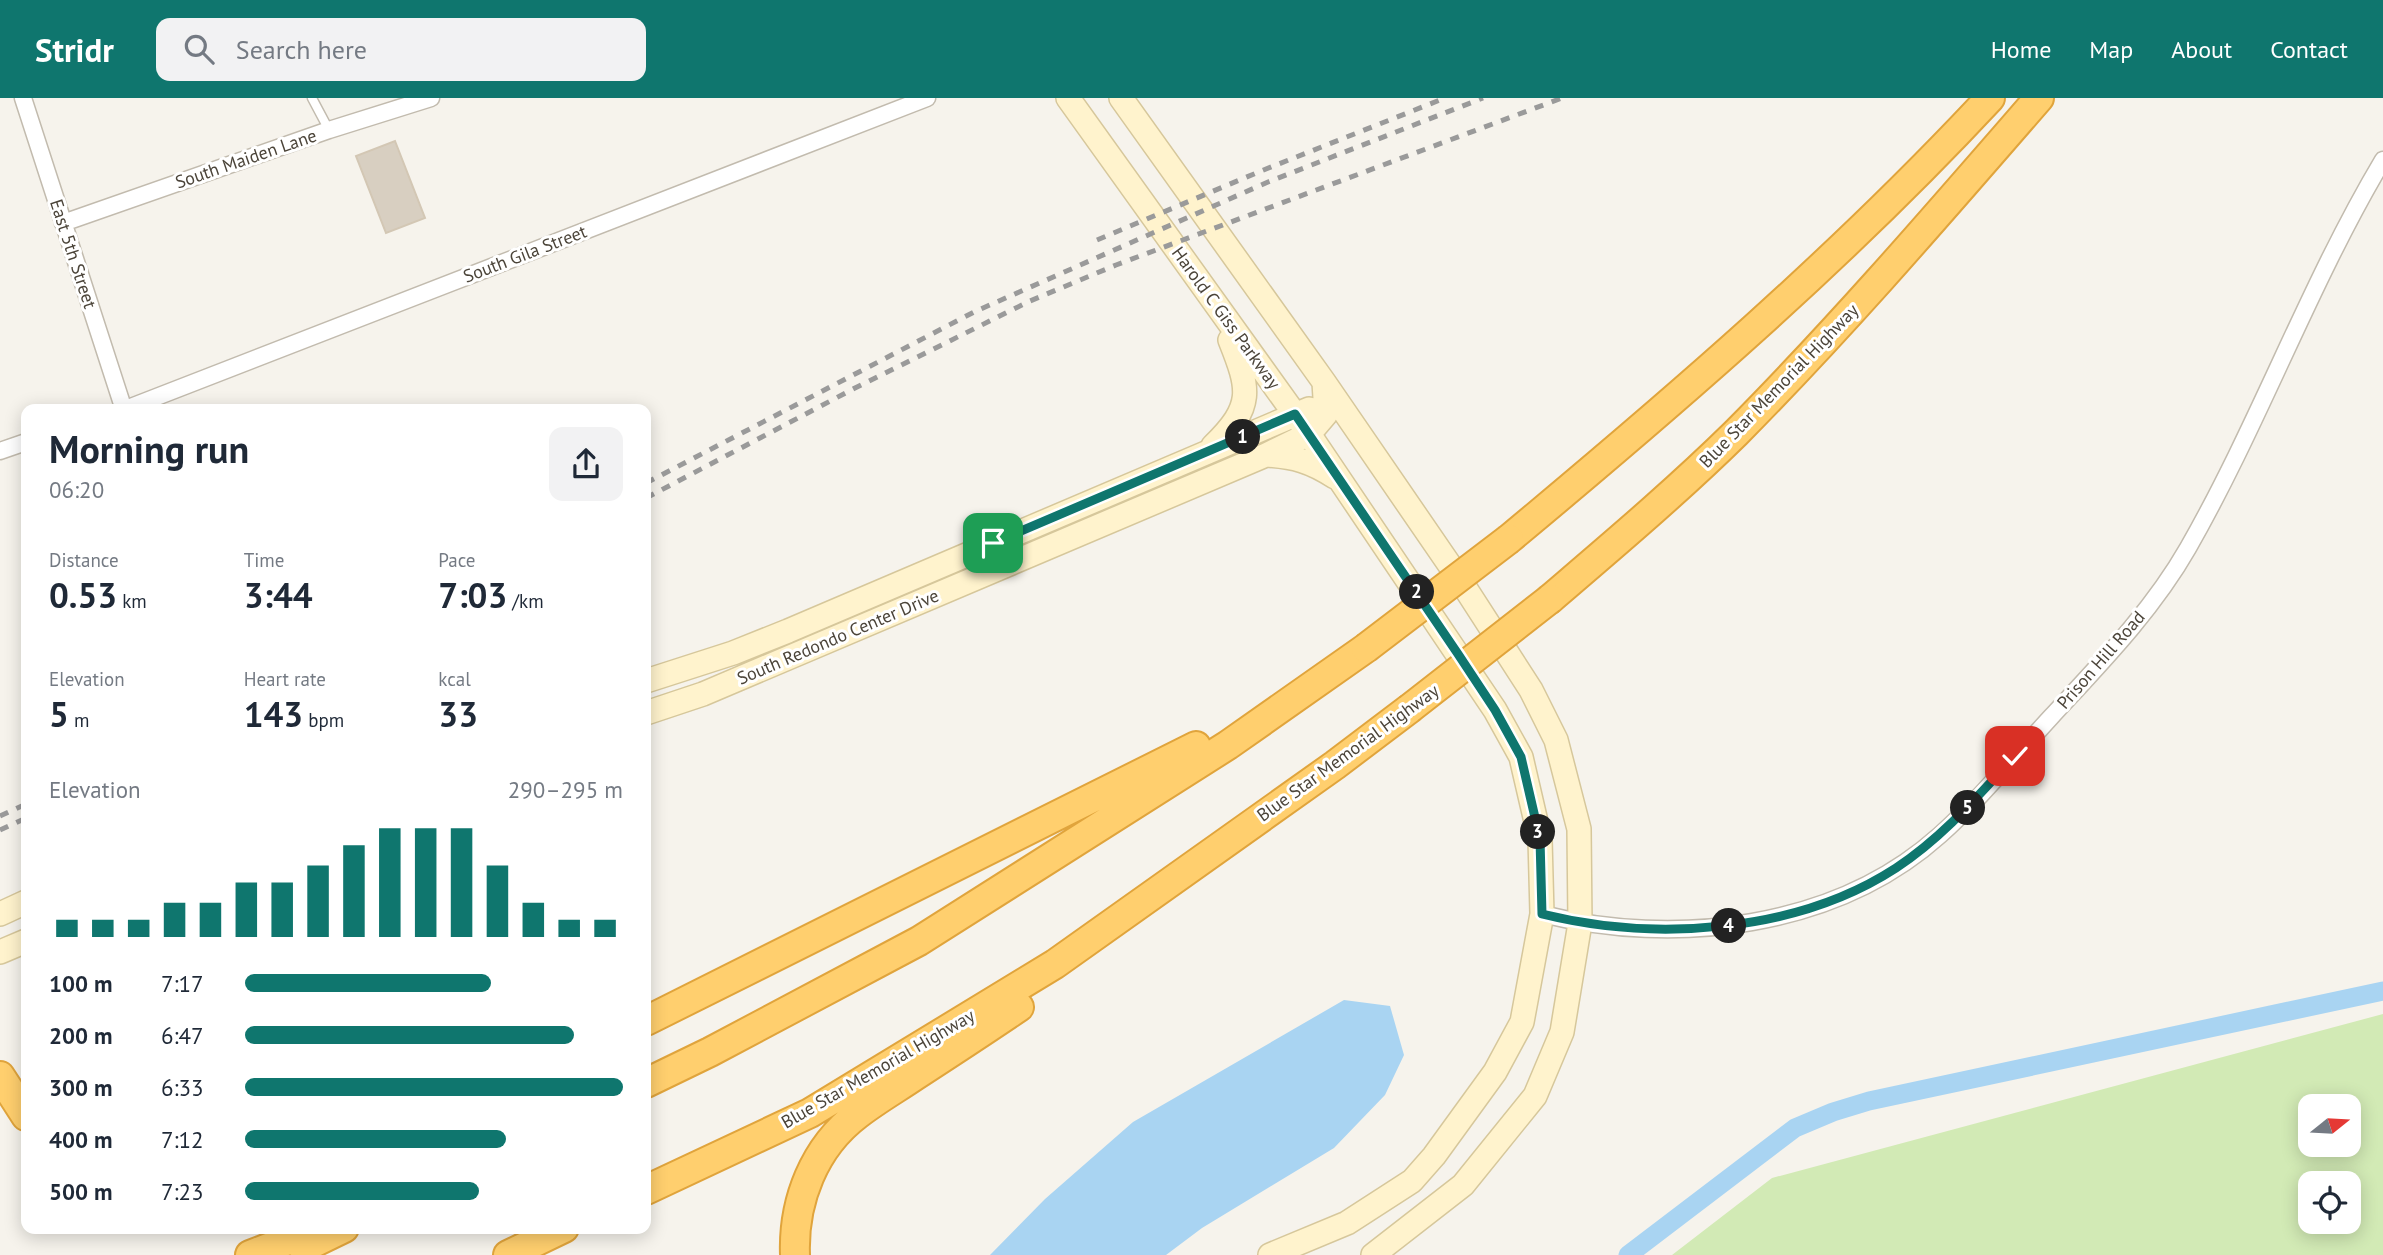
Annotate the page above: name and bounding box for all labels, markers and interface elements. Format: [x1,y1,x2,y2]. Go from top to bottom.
search box [156,18,646,81]
text: Stridr [35,28,114,71]
icon: search [180,30,218,68]
text: Search here [236,33,367,66]
text: Home [1991,34,2051,65]
text: Map [2089,34,2133,65]
text: About [2171,34,2232,65]
text: Contact [2270,34,2348,65]
street label: South Maiden Lane [172,124,320,193]
street label: East 5th Street [45,196,102,311]
street label: South Gila Street [460,219,590,288]
street label: Harold C Giss Parkway [1167,242,1286,394]
street label: Blue Star Memorial Highway [1694,298,1864,473]
pin: 1 [1226,420,1260,454]
text: Morning run [49,424,249,473]
text: 1 [1237,424,1248,448]
button: share [549,427,623,501]
text: 06:20 [49,475,104,504]
pin [963,513,1023,573]
icon: arrive [974,524,1012,562]
text: Distance [49,548,119,572]
text: Time [244,548,284,572]
text: Pace [438,548,476,572]
text: 0.53 [49,572,117,618]
text: 3:44 [244,572,313,618]
text: 7:03 [438,572,507,618]
pin: 2 [1400,574,1434,610]
text: 2 [1411,579,1422,603]
street label: South Redondo Center Drive [733,584,942,690]
text: km [117,589,147,613]
text: /km [507,589,544,613]
street label: Prison Hill Road [2052,606,2150,713]
text: Elevation [49,667,125,691]
text: Heart rate [244,667,326,691]
text: kcal [438,667,471,691]
street label: Blue Star Memorial Highway [1252,678,1444,826]
text: 5 [49,691,69,737]
text: 143 [244,691,303,737]
text: 33 [438,691,478,737]
text: m [69,708,89,732]
text: bpm [303,708,344,732]
pin [1985,726,2045,786]
icon: check [1996,737,2034,775]
text: Elevation [49,775,141,804]
text: 290–295 m [508,775,623,804]
pin: 5 [1951,790,1986,826]
text: 5 [1962,795,1973,819]
pin: 3 [1520,814,1556,850]
text: 3 [1532,819,1543,843]
pin: 4 [1712,908,1746,944]
text: 4 [1723,913,1734,937]
text: 100 m [49,969,112,998]
text: 7:17 [161,969,204,998]
street label: Blue Star Memorial Highway [777,1003,979,1133]
text: 200 m [49,1021,112,1050]
text: 6:47 [161,1021,204,1050]
text: 300 m [49,1073,112,1102]
text: 6:33 [161,1073,204,1102]
north arrow [2298,1094,2361,1157]
map controls [2298,1094,2361,1234]
text: 400 m [49,1125,112,1154]
text: 7:12 [161,1125,204,1154]
button: locate [2298,1171,2361,1234]
text: 500 m [49,1177,112,1206]
text: 7:23 [161,1177,204,1206]

